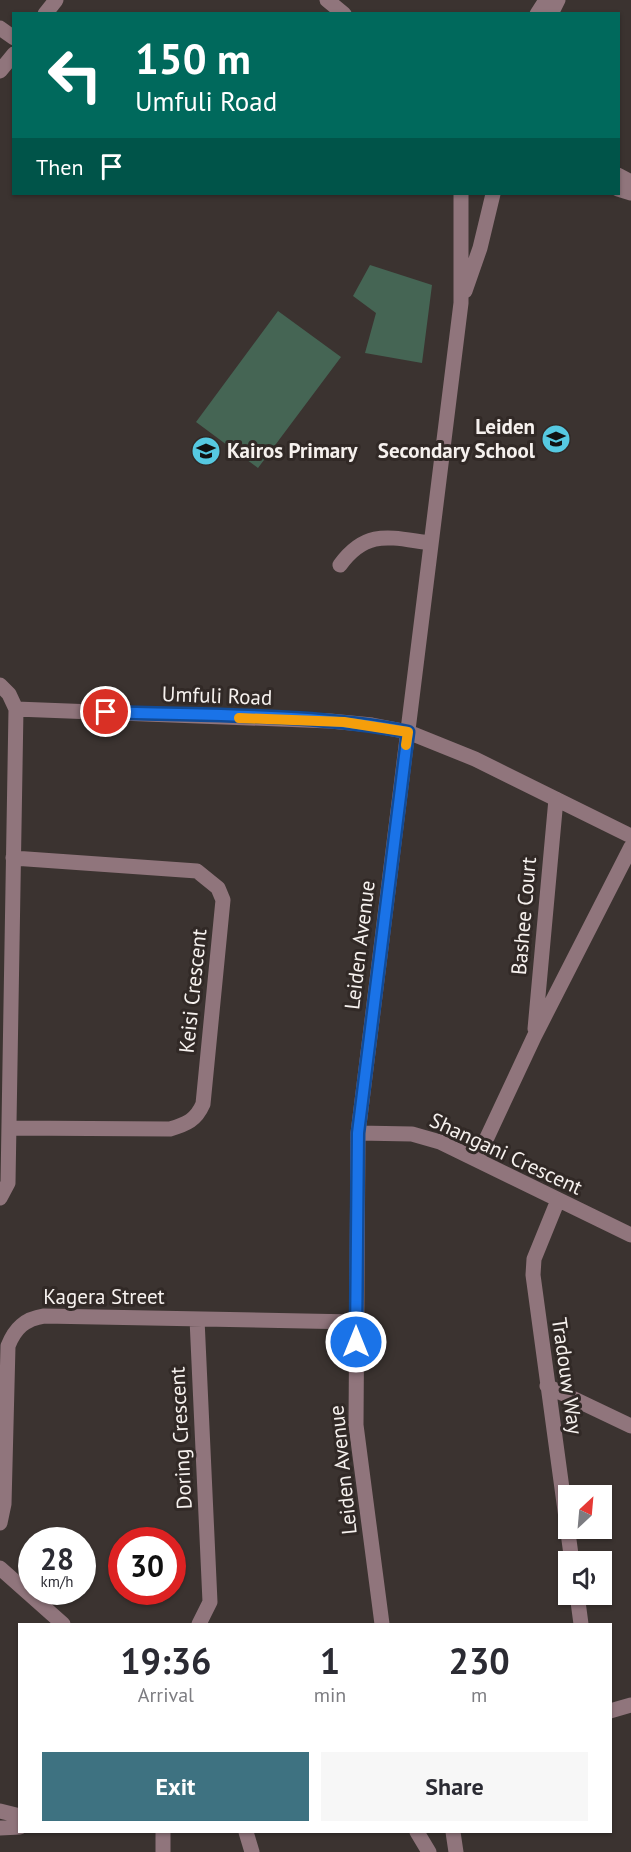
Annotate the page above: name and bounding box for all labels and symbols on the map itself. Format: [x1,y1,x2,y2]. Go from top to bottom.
place label: Leiden Secondary School [378,413,536,464]
school or university icon: Leiden Secondary School [540,423,572,455]
school or university icon: Kairos Primary [190,435,222,467]
place label: Kairos Primary [227,437,359,464]
street label: Umfuli Road [161,680,273,711]
pin [80,686,131,737]
street label: Bashee Court [505,856,542,976]
street label: Leiden Avenue [338,879,381,1011]
street label: Keisi Crescent [173,928,212,1054]
street label: Shangani Crescent [426,1106,587,1201]
street label: Kagera Street [43,1283,165,1310]
position arrow [324,1310,388,1374]
street label: Tradouw Way [546,1316,589,1436]
street label: Doring Crescent [163,1366,198,1510]
street label: Leiden Avenue [322,1404,363,1536]
north arrow [558,1485,612,1539]
speed limit sign: 30 [108,1527,186,1605]

